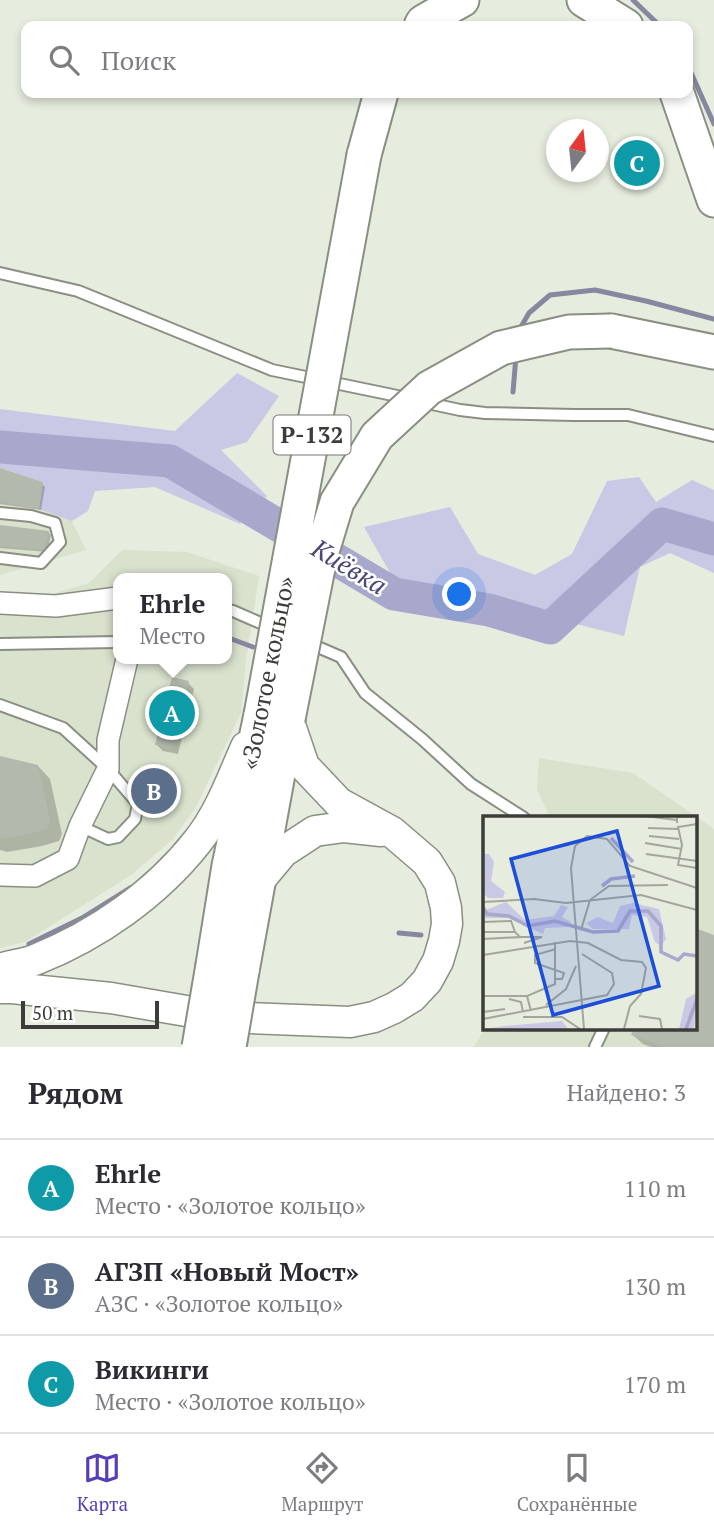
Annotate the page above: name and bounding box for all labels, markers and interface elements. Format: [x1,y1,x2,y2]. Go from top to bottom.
search box [21,21,693,98]
icon: search [45,41,83,79]
text: Поиск [101,43,176,77]
north arrow [546,119,609,182]
pin: C [614,137,660,189]
road number: Р-132 [274,416,350,454]
water label: Киёвка [305,530,393,602]
popup [113,573,232,664]
street label: «Золотое кольцо» [233,573,301,772]
your location [442,577,476,611]
text: Ehrle [139,586,206,620]
text: Место [139,620,205,651]
pin: A [149,687,195,739]
pin: B [131,765,177,817]
inset map [483,816,696,1030]
scale bar [21,998,159,1030]
text: 50 m [32,1000,73,1025]
text: Рядом [28,1073,123,1113]
text: Найдено: 3 [567,1077,686,1108]
text: Ehrle [95,1156,161,1190]
text: A [43,1173,59,1204]
text: 110 m [624,1173,686,1204]
text: Место · «Золотое кольцо» [95,1190,366,1221]
text: АГЗП «Новый Мост» [95,1254,359,1288]
text: B [44,1271,58,1302]
text: 130 m [624,1271,686,1302]
text: АЗС · «Золотое кольцо» [95,1288,343,1319]
text: Викинги [95,1352,209,1386]
text: C [44,1369,59,1400]
text: 170 m [624,1369,686,1400]
text: Место · «Золотое кольцо» [95,1386,366,1417]
tab: Карта [77,1449,128,1516]
tab: Маршрут [281,1449,364,1516]
tab: Сохранённые [517,1449,637,1516]

